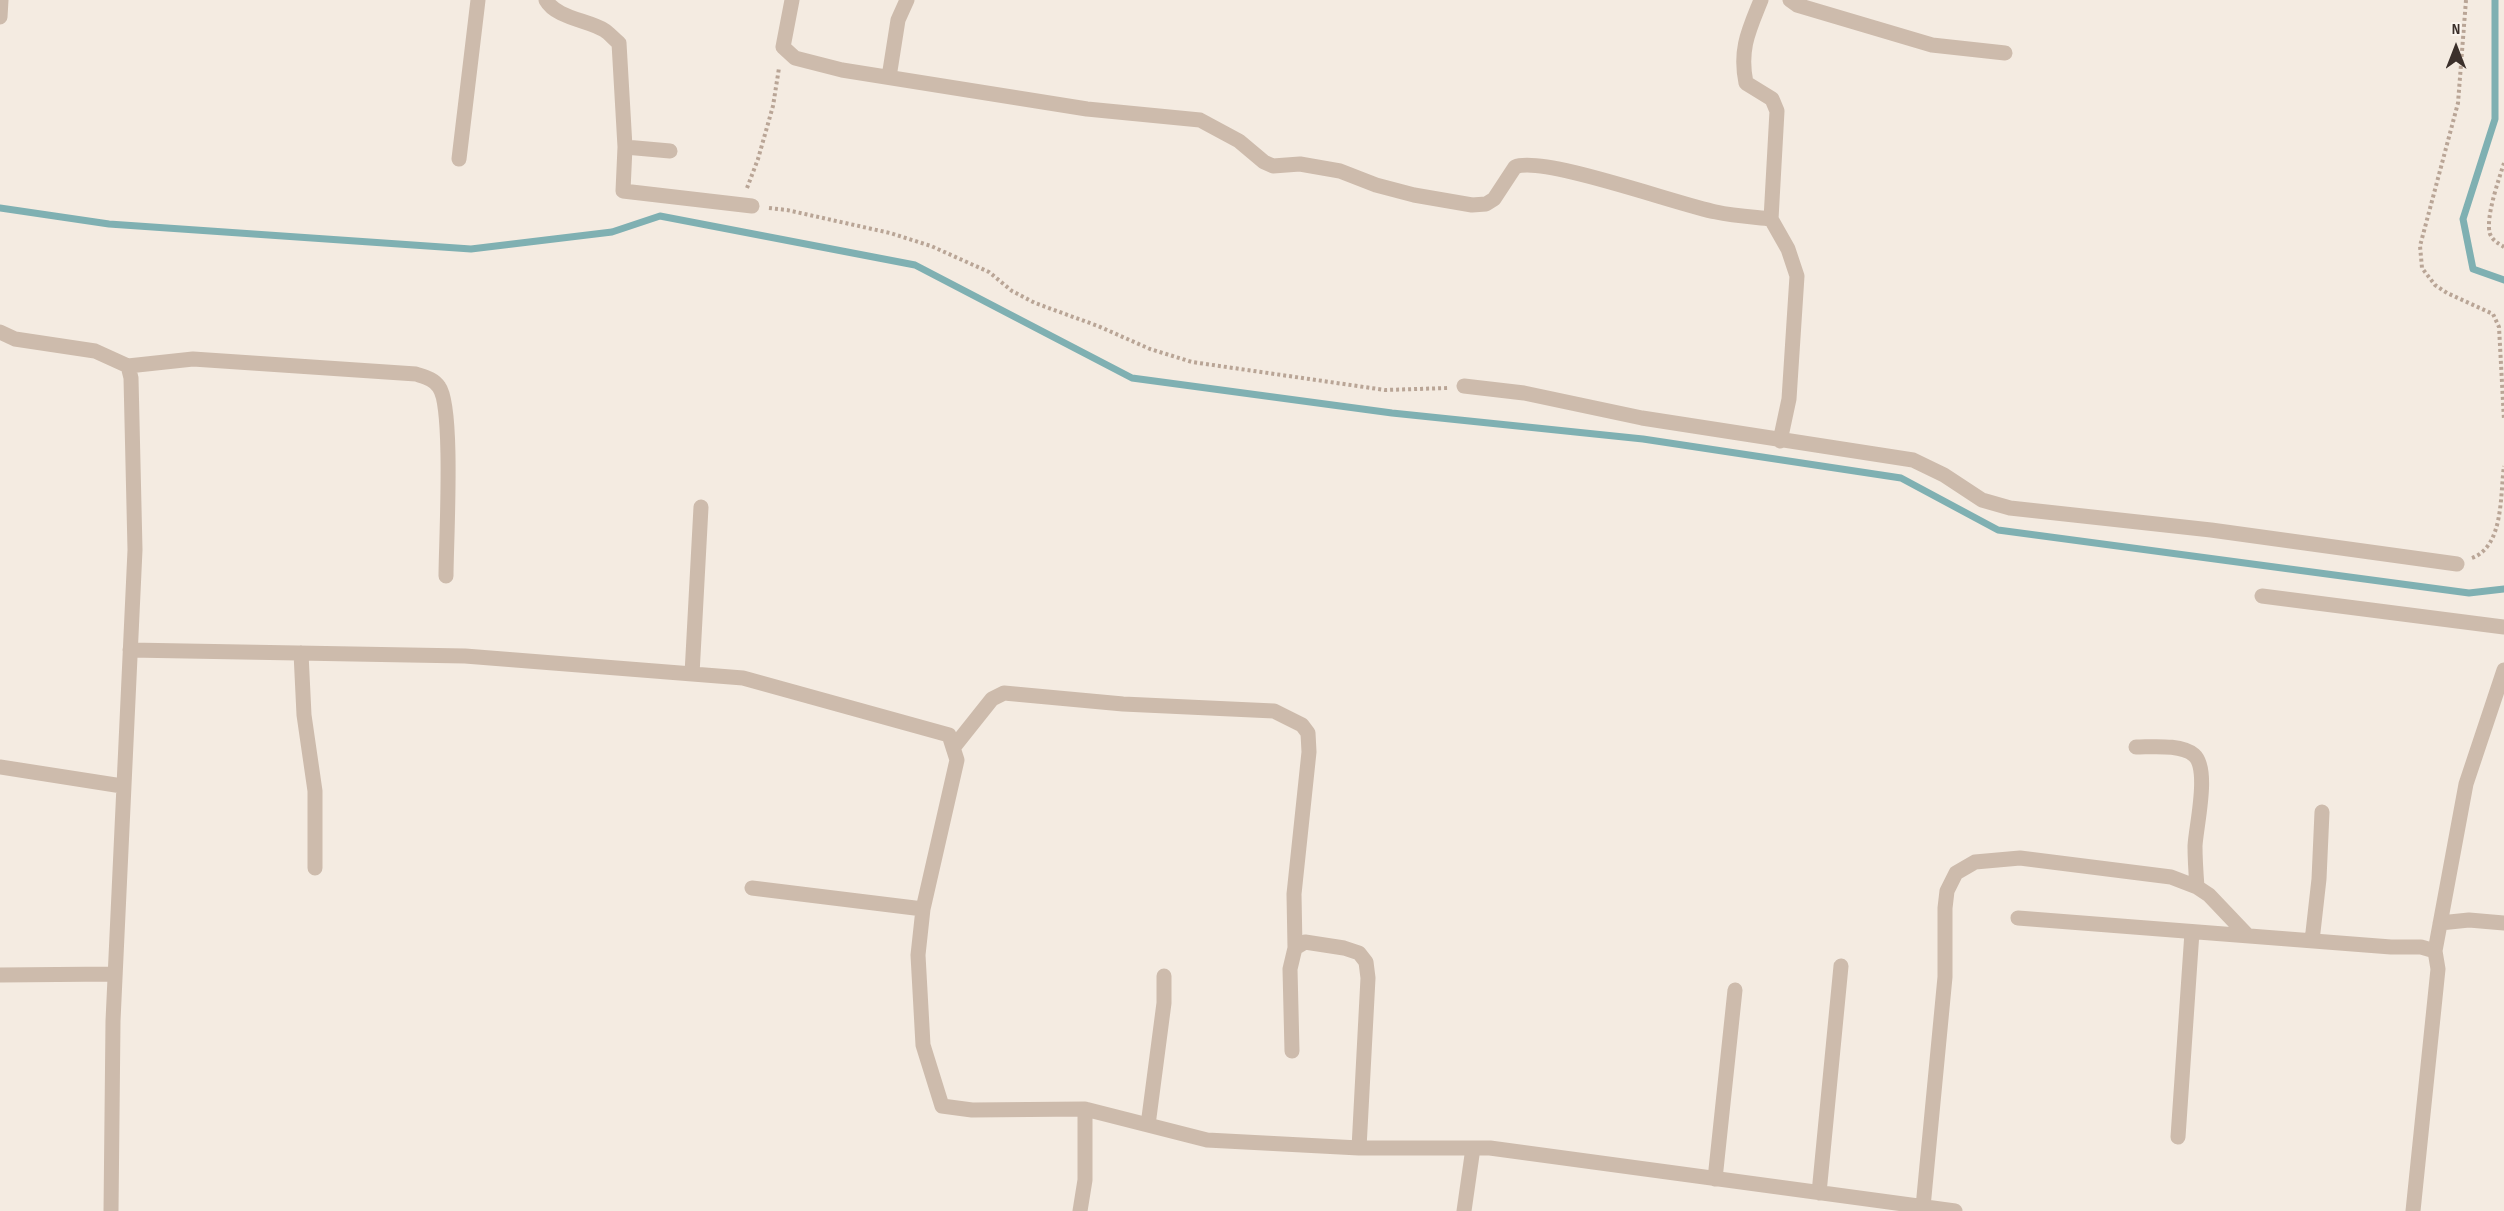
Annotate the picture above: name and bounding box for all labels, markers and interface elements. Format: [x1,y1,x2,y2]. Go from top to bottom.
north arrow [2426,18,2486,78]
text: N [2452,20,2460,39]

